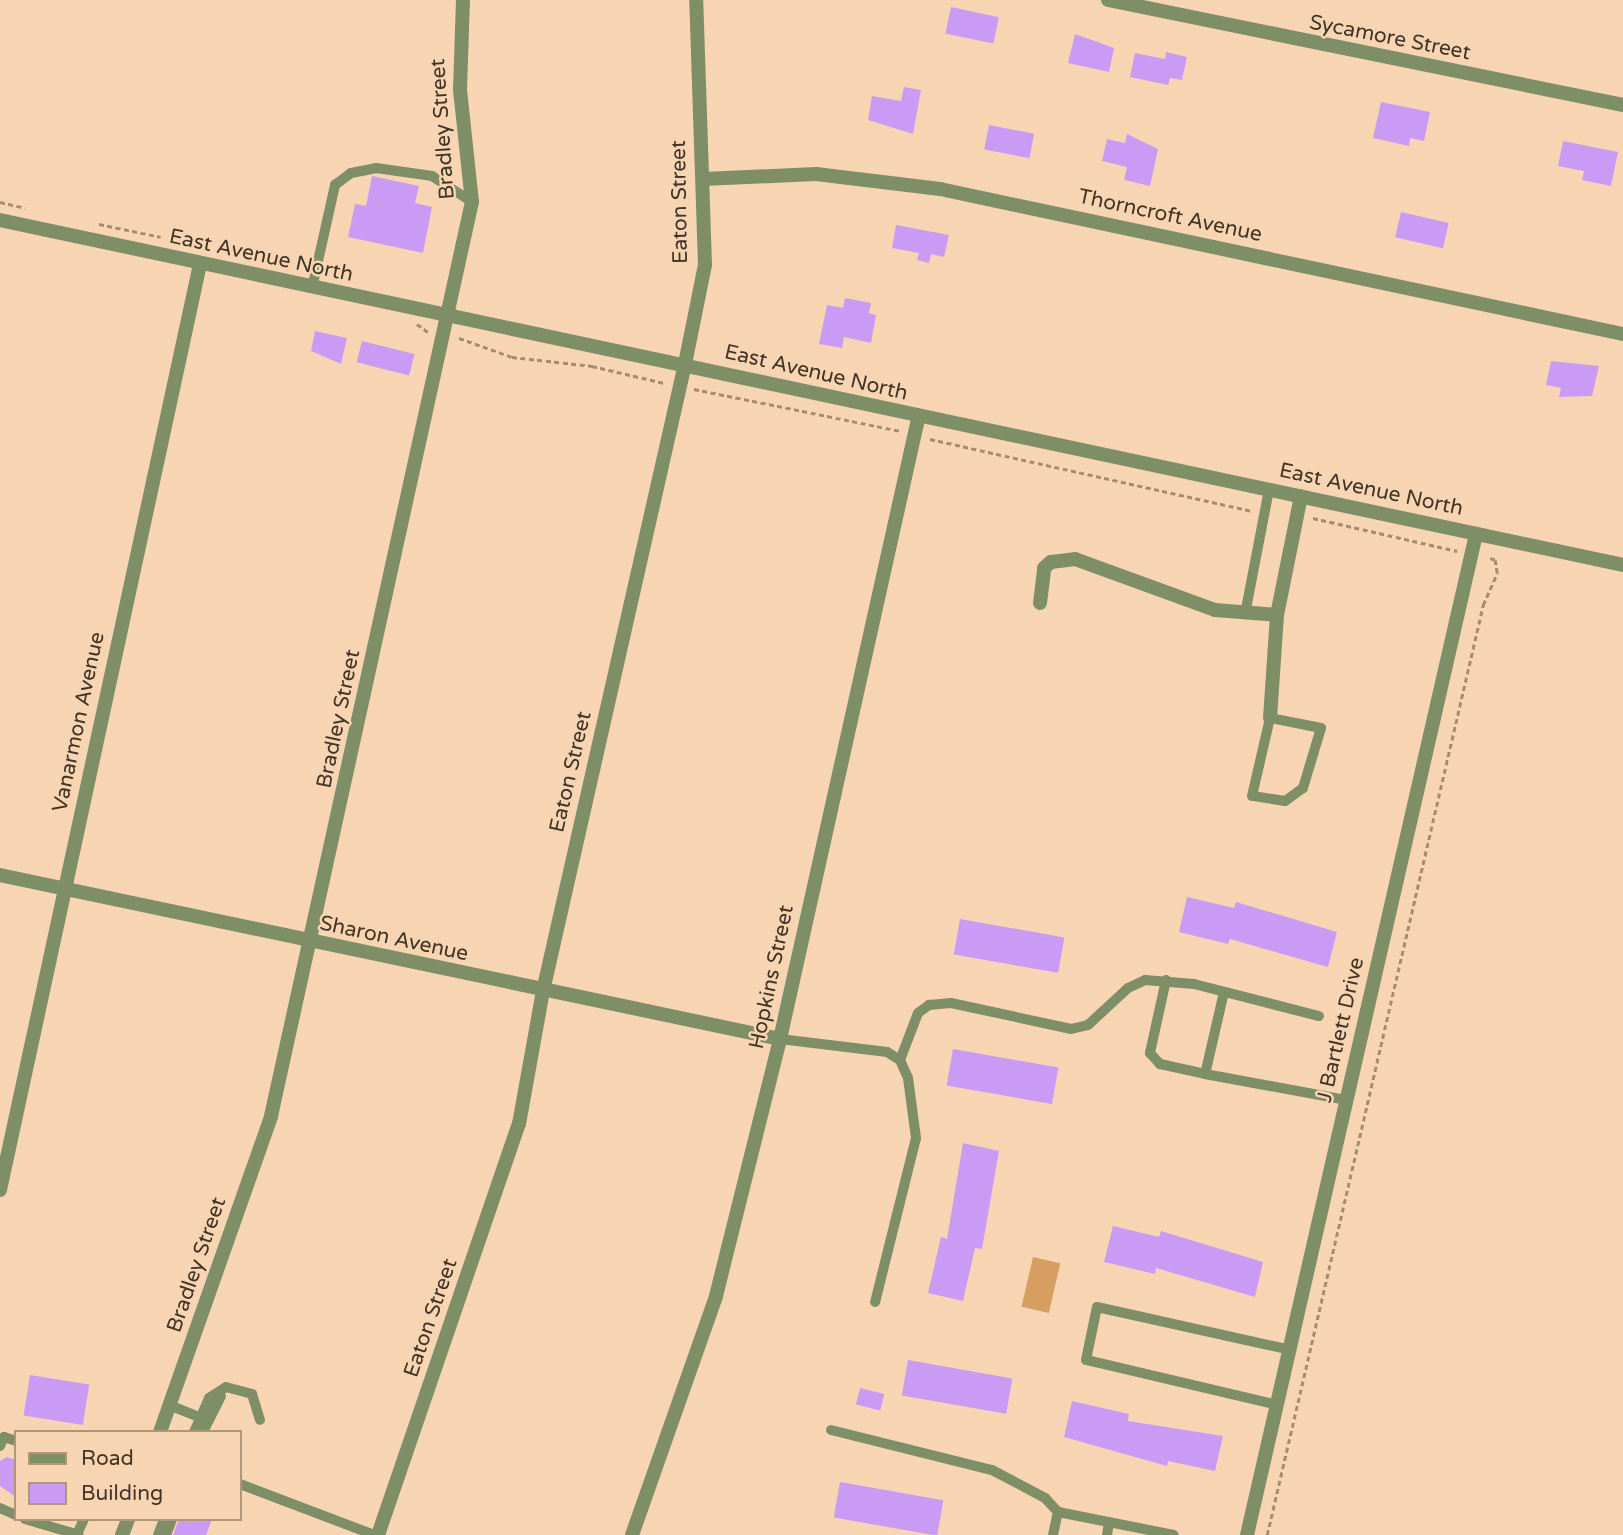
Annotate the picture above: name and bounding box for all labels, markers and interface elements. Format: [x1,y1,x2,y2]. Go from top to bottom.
street label: Sycamore Street [1307,10,1473,66]
street label: Bradley Street [426,58,460,200]
street label: Eaton Street [666,140,694,264]
street label: Thorncroft Avenue [1076,184,1264,248]
street label: East Avenue North [167,224,355,288]
street label: East Avenue North [722,340,910,406]
street label: East Avenue North [1277,458,1465,522]
street label: Vanarmon Avenue [48,630,110,814]
street label: Bradley Street [312,647,366,791]
street label: Eaton Street [545,709,597,835]
street label: Hopkins Street [744,903,800,1051]
street label: Sharon Avenue [317,911,471,967]
street label: J Bartlett Drive [1312,955,1370,1105]
street label: Bradley Street [162,1194,232,1336]
street label: Eaton Street [399,1255,463,1381]
legend [14,1430,242,1521]
text: Road [81,1446,134,1471]
text: Building [81,1481,163,1506]

